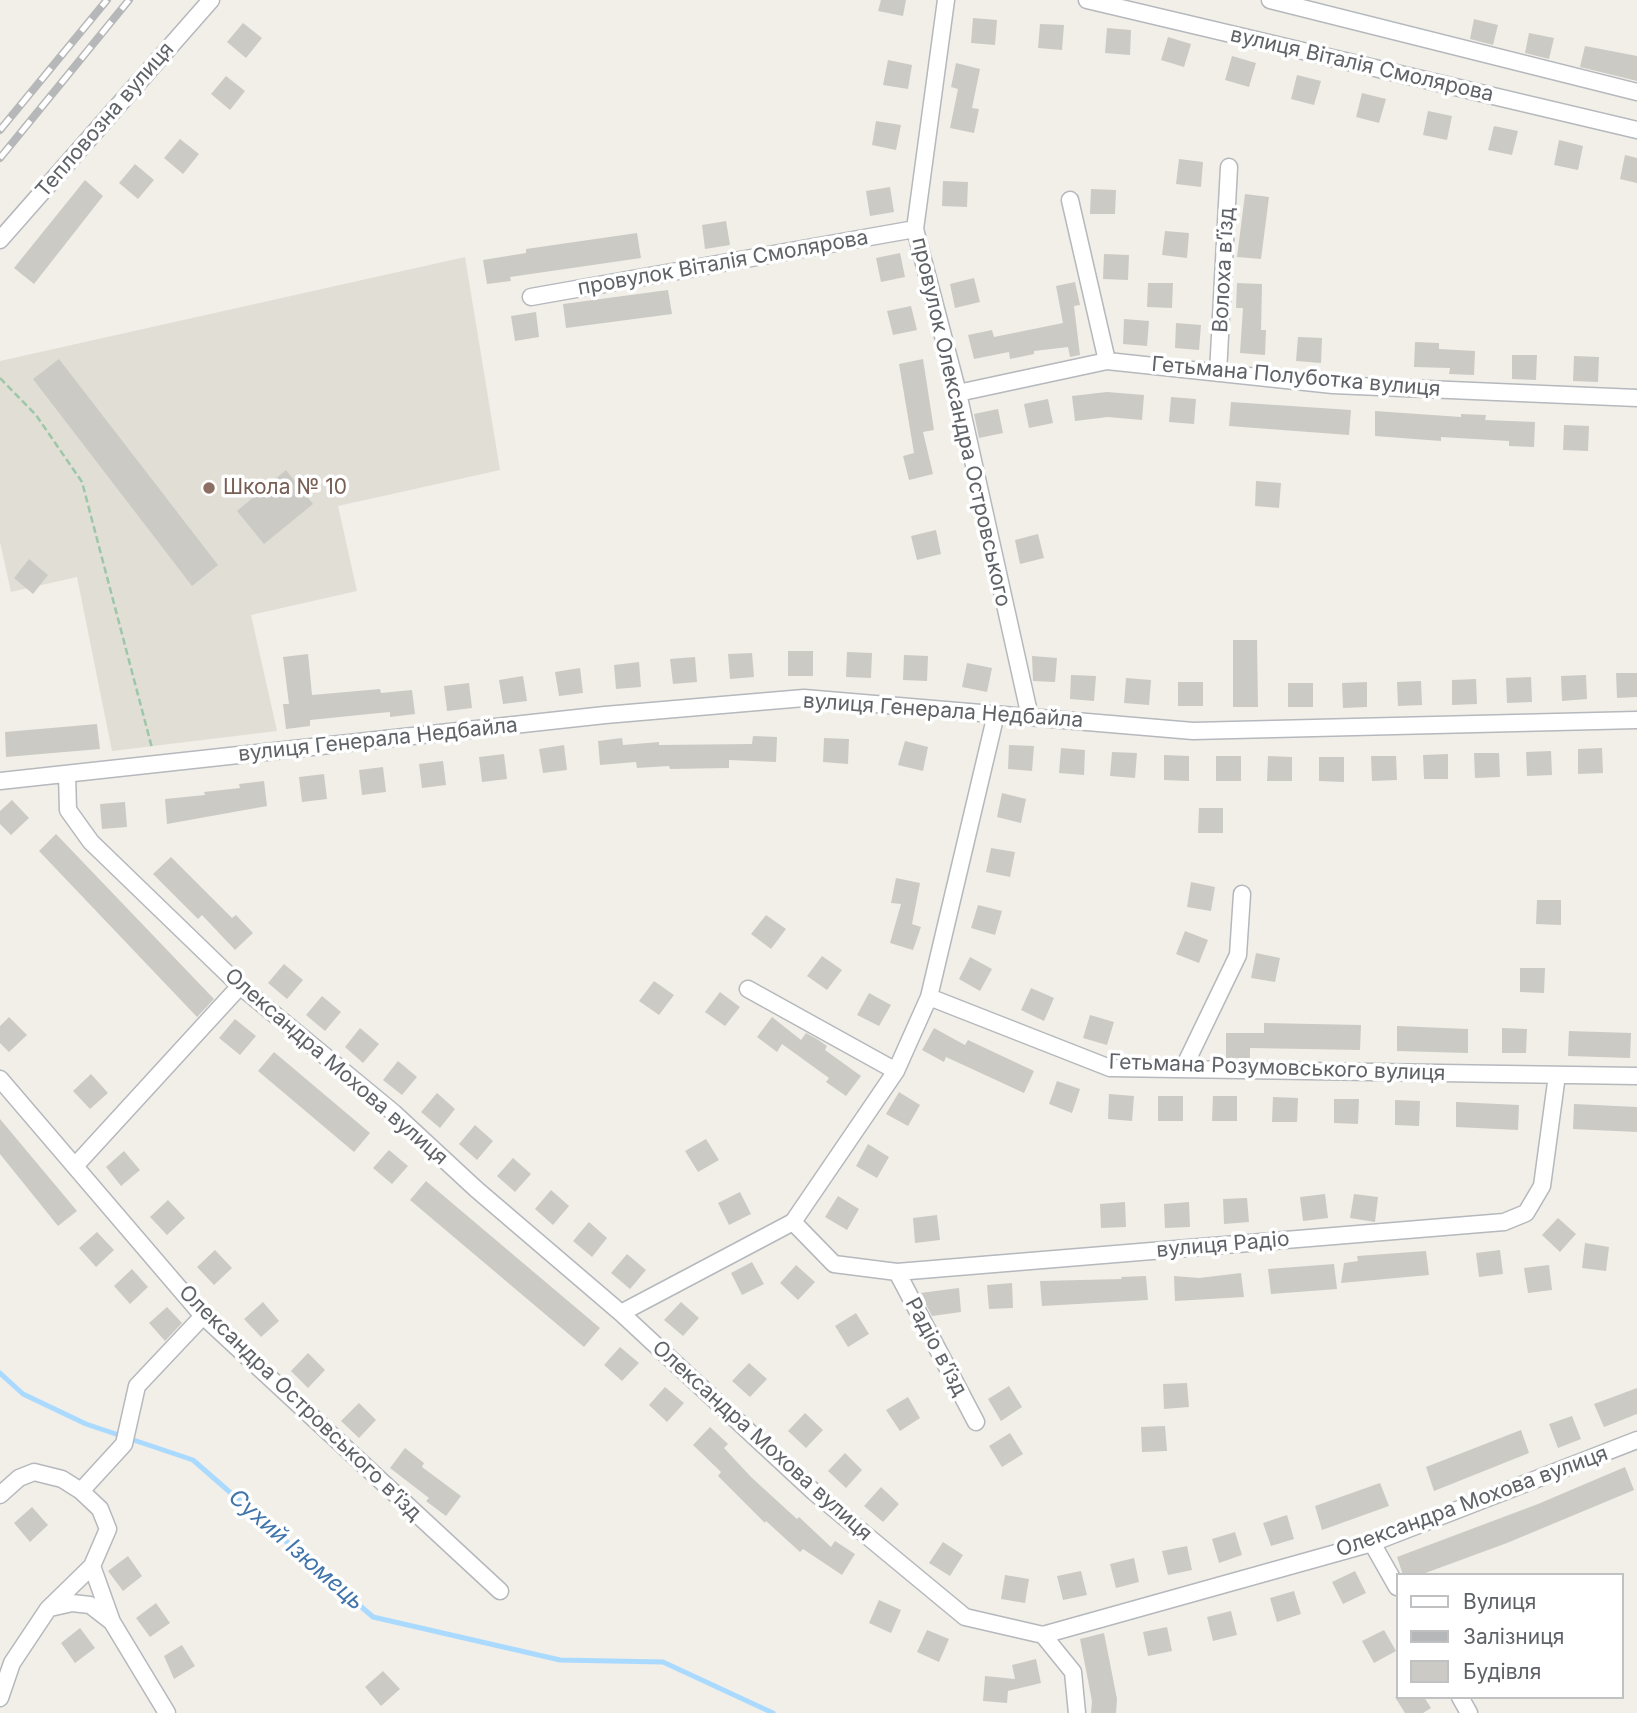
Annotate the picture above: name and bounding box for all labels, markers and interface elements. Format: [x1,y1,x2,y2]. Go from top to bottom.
street label: вулиця Віталія Смолярова [1228,22,1496,108]
street label: Тепловозна вулиця [31,37,179,203]
street label: Волоха в’їзд [1208,207,1240,333]
street label: провулок Віталія Смолярова [576,225,870,301]
street label: провулок Олександра Островського [906,235,1016,609]
street label: Гетьмана Полуботка вулиця [1150,352,1442,402]
place label: Школа № 10 [223,475,347,501]
marker: Школа № 10 [201,480,217,496]
street label: вулиця Генерала Недбайла [802,689,1084,733]
street label: вулиця Генерала Недбайла [237,713,519,767]
street label: Олександра Мохова вулиця [219,963,453,1171]
street label: Гетьмана Розумовського вулиця [1108,1050,1446,1086]
street label: вулиця Радіо [1155,1227,1291,1263]
street label: Олександра Островського в’їзд [173,1280,427,1526]
street label: Радіо в’їзд [900,1293,972,1401]
street label: Олександра Мохова вулиця [647,1336,877,1546]
street label: Олександра Мохова вулиця [1333,1441,1611,1563]
water label: Сухий Ізюмець [223,1484,369,1616]
legend [1396,1573,1623,1699]
text: Вулиця [1463,1589,1536,1614]
text: Залізниця [1463,1624,1564,1649]
text: Будівля [1463,1659,1541,1684]

